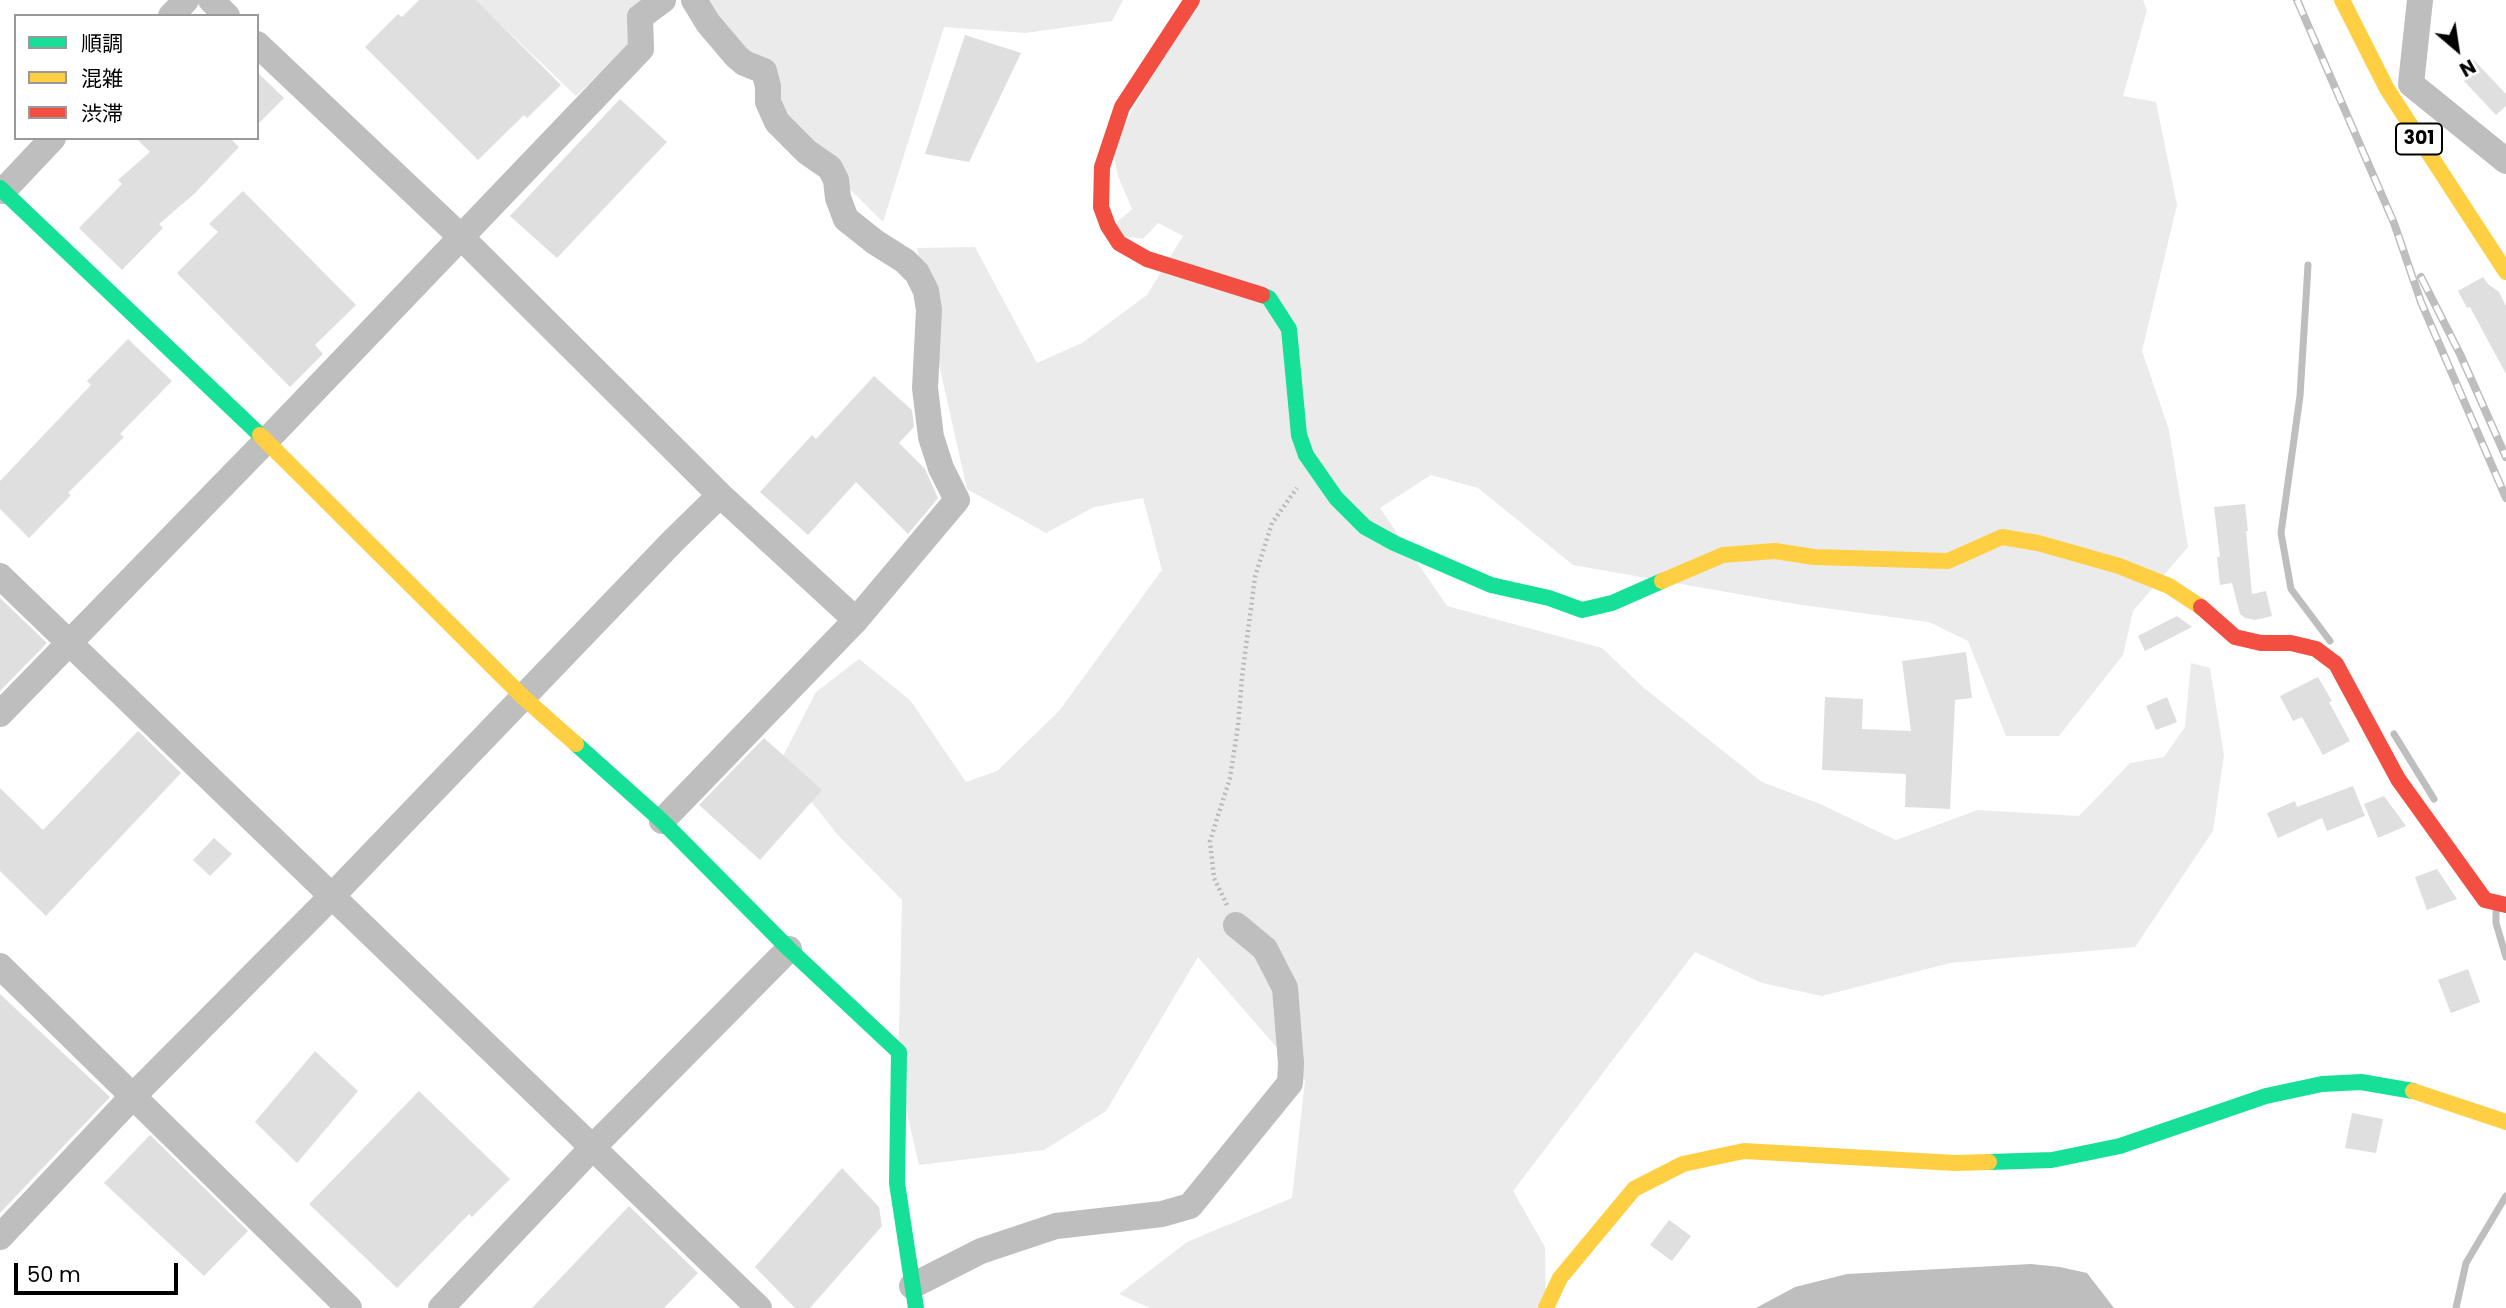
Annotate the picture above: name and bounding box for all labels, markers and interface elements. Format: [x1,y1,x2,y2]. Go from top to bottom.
legend [14,14,259,140]
north arrow [2422,14,2492,84]
text: 順調 [81,29,123,58]
text: N [2455,53,2480,83]
text: 混雑 [81,64,123,93]
text: 渋滞 [81,99,123,128]
road number: 301 [2396,124,2442,154]
scale bar [18,1248,182,1292]
text: 50 m [27,1260,81,1289]

